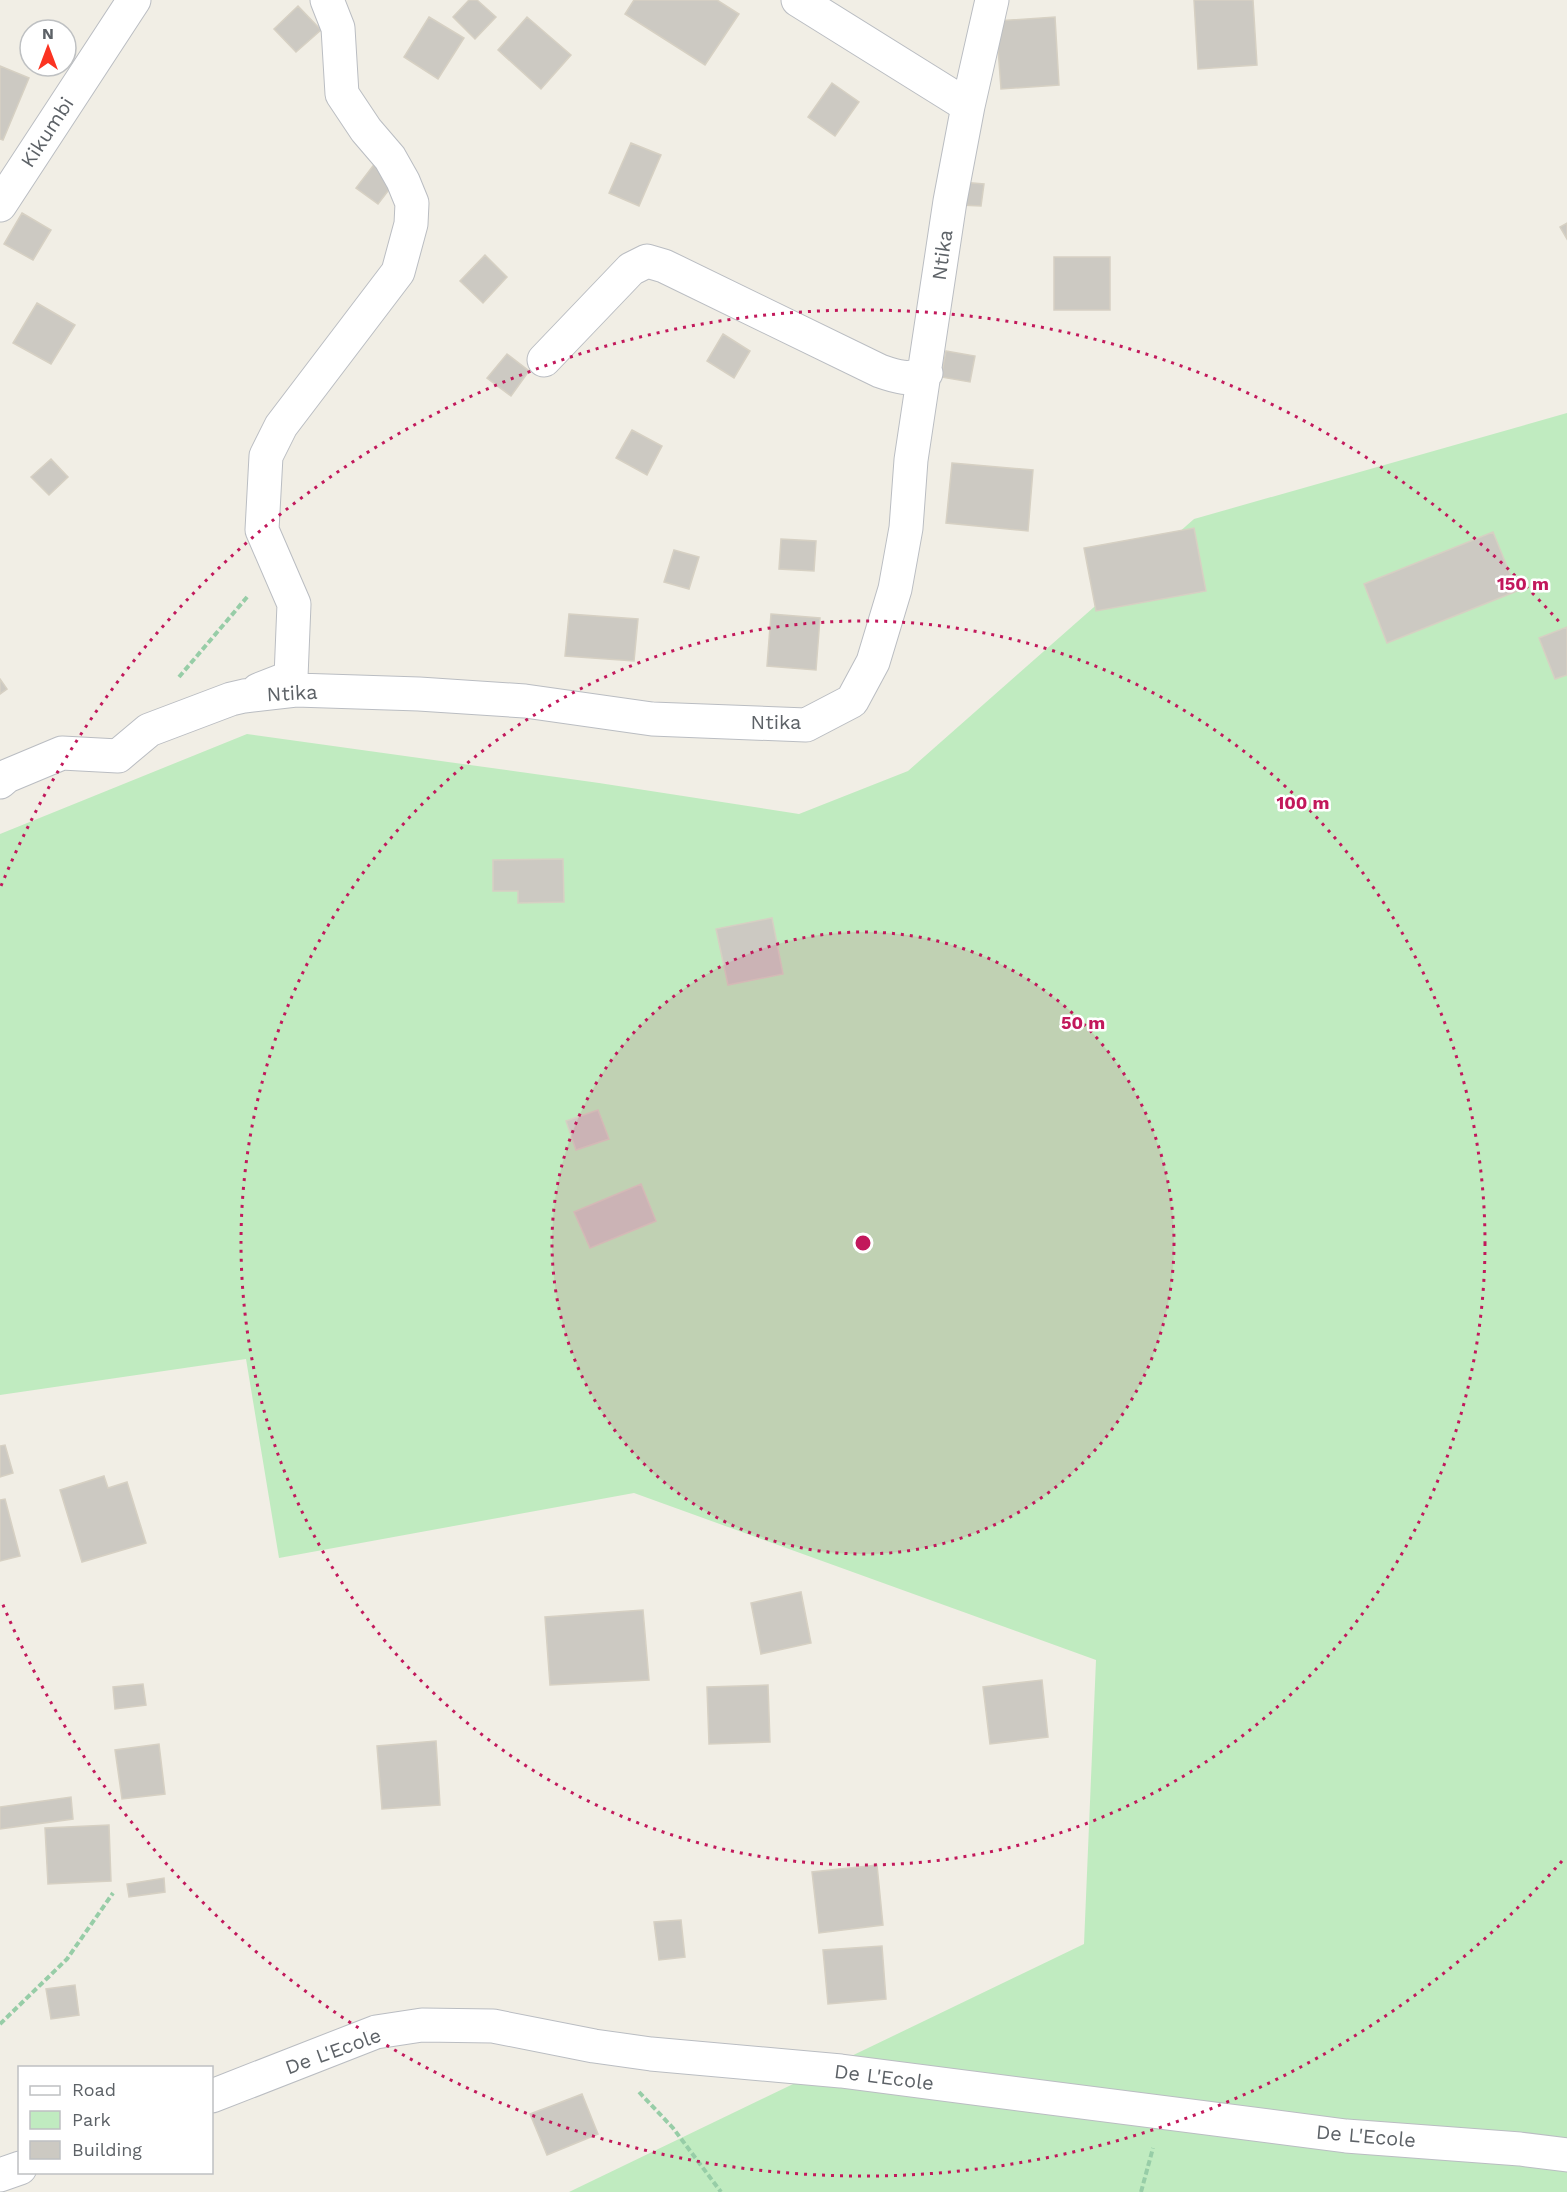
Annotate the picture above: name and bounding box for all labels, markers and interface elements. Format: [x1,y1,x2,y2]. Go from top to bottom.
north arrow [18,18,78,78]
text: N [42,24,54,43]
street label: Kikumbi [15,92,79,172]
street label: Ntika [927,228,957,282]
text: 150 m [1497,573,1549,594]
street label: Ntika [266,680,318,706]
street label: Ntika [751,710,801,734]
text: 100 m [1276,792,1330,813]
text: 50 m [1061,1012,1105,1033]
centre of rings [853,1233,873,1253]
street label: De L'Ecole [282,2023,384,2079]
street label: De L'Ecole [833,2059,935,2095]
legend [18,2066,213,2174]
text: Road [72,2079,116,2100]
text: Park [72,2109,111,2130]
street label: De L'Ecole [1315,2120,1417,2152]
text: Building [72,2139,142,2160]

